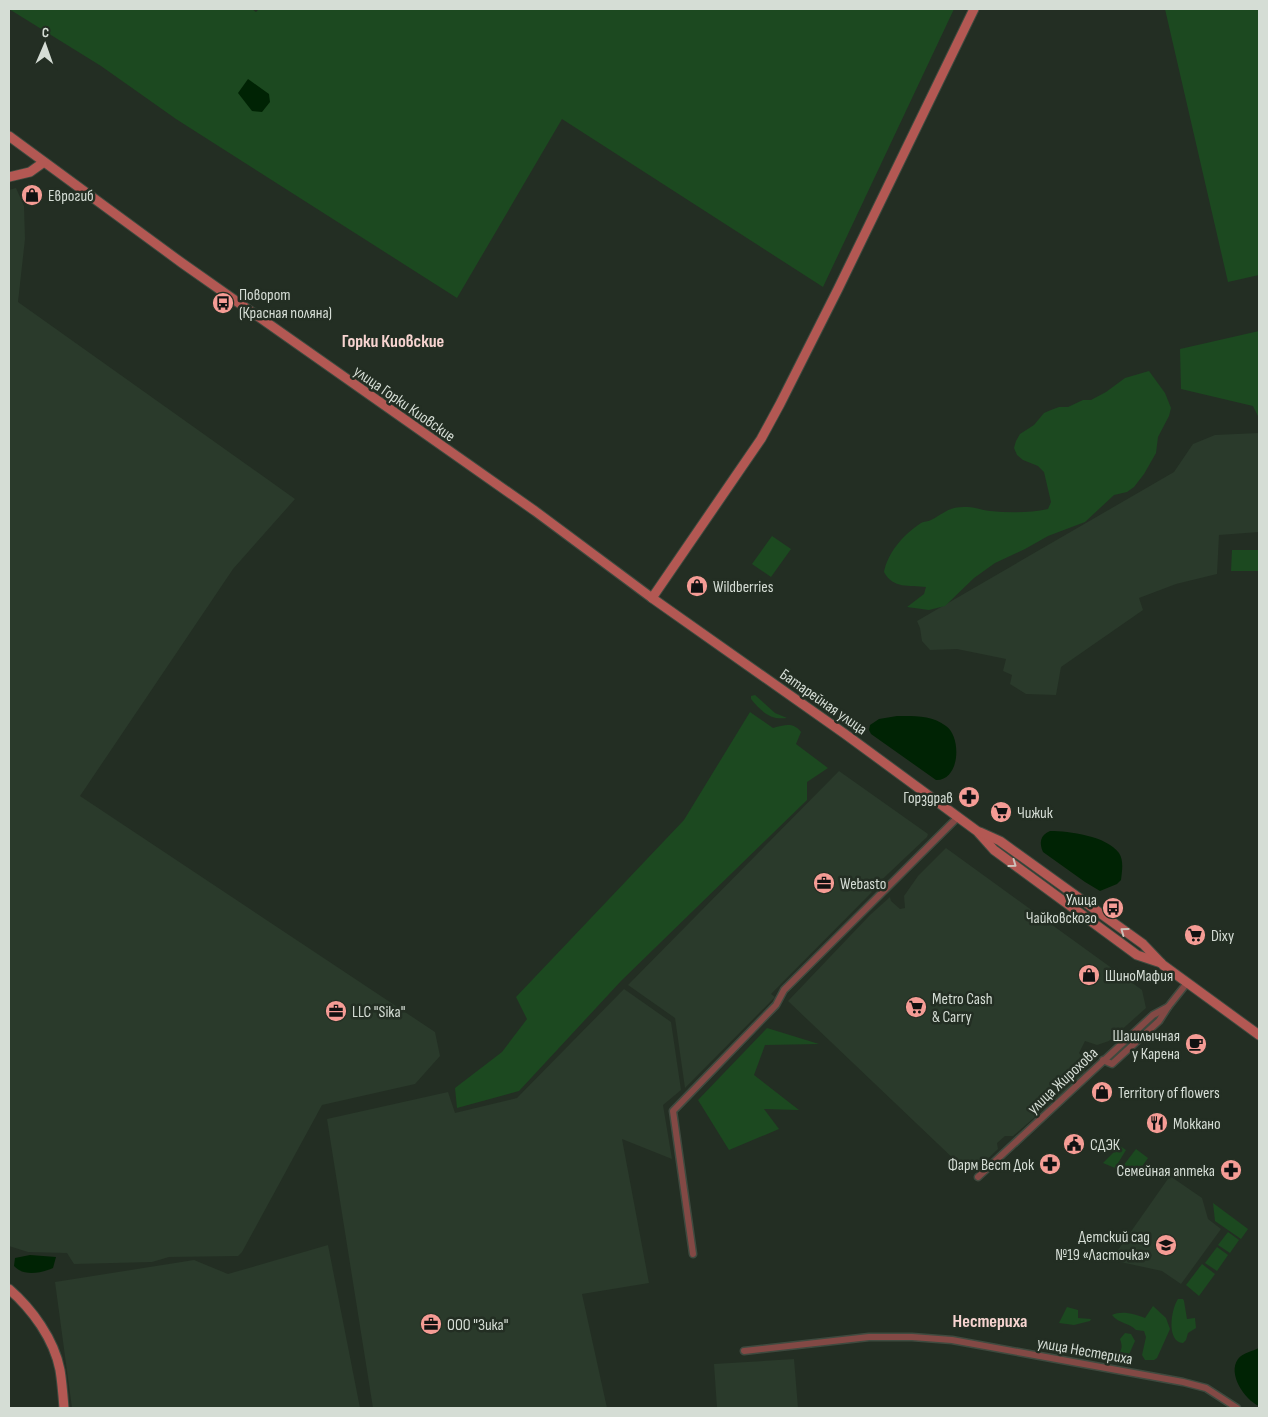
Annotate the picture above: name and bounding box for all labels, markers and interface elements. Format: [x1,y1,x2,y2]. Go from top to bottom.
north arrow [20,20,70,70]
text: С [42,24,49,41]
shop icon: Еврогиб [20,183,44,207]
place label: Еврогиб [48,187,94,206]
place label: Поворот (Красная поляна) [239,286,332,323]
bus stop icon: Поворот (Красная поляна) [211,291,235,315]
district label: Горки Киовские [342,331,444,352]
street label: улица Горки Киовские [350,362,459,446]
shop icon: Wildberries [685,574,709,598]
place label: Wildberries [713,578,774,597]
street label: Батарейная улица [776,665,870,739]
pharmacy icon: Горздрав [957,785,981,809]
place label: Горздрав [903,789,953,808]
supermarket icon: Чижик [989,800,1013,824]
place label: Чижик [1017,804,1054,823]
one-way arrow [1007,858,1017,867]
office icon: Webasto [812,871,836,895]
place label: Webasto [840,875,887,894]
place label: Улица Чайковского [1026,891,1097,928]
bus stop icon: Улица Чайковского [1101,896,1125,920]
supermarket icon: Dixy [1183,923,1207,947]
place label: Dixy [1211,927,1234,946]
one-way arrow [1120,928,1130,937]
shop icon: ШиноМафия [1077,963,1101,987]
place label: ШиноМафия [1105,967,1173,986]
place label: Metro Cash & Carry [932,990,993,1027]
supermarket icon: Metro Cash & Carry [904,995,928,1019]
office icon: LLC "Sika" [324,999,348,1023]
place label: LLC "Sika" [352,1003,405,1022]
place label: Шашлычная у Карена [1113,1027,1180,1064]
cafe icon: Шашлычная у Карена [1184,1032,1208,1056]
street label: улица Жирохова [1024,1044,1102,1118]
shop icon: Territory of flowers [1090,1080,1114,1104]
place label: Territory of flowers [1118,1084,1220,1103]
restaurant icon: Моккано [1145,1111,1169,1135]
place label: Моккано [1173,1115,1221,1134]
public building icon: СДЭК [1062,1132,1086,1156]
place label: СДЭК [1090,1136,1121,1155]
pharmacy icon: Фарм Вест Док [1038,1152,1062,1176]
place label: Фарм Вест Док [948,1156,1035,1175]
pharmacy icon: Семейная аптека [1219,1158,1243,1182]
place label: Семейная аптека [1117,1162,1215,1181]
place label: Детский сад №19 «Ласточка» [1055,1228,1150,1265]
school or university icon: Детский сад №19 «Ласточка» [1154,1233,1178,1257]
district label: Нестериха [953,1311,1027,1332]
office icon: ООО "Зика" [419,1312,443,1336]
place label: ООО "Зика" [447,1316,508,1335]
street label: улица Нестериха [1036,1334,1134,1369]

